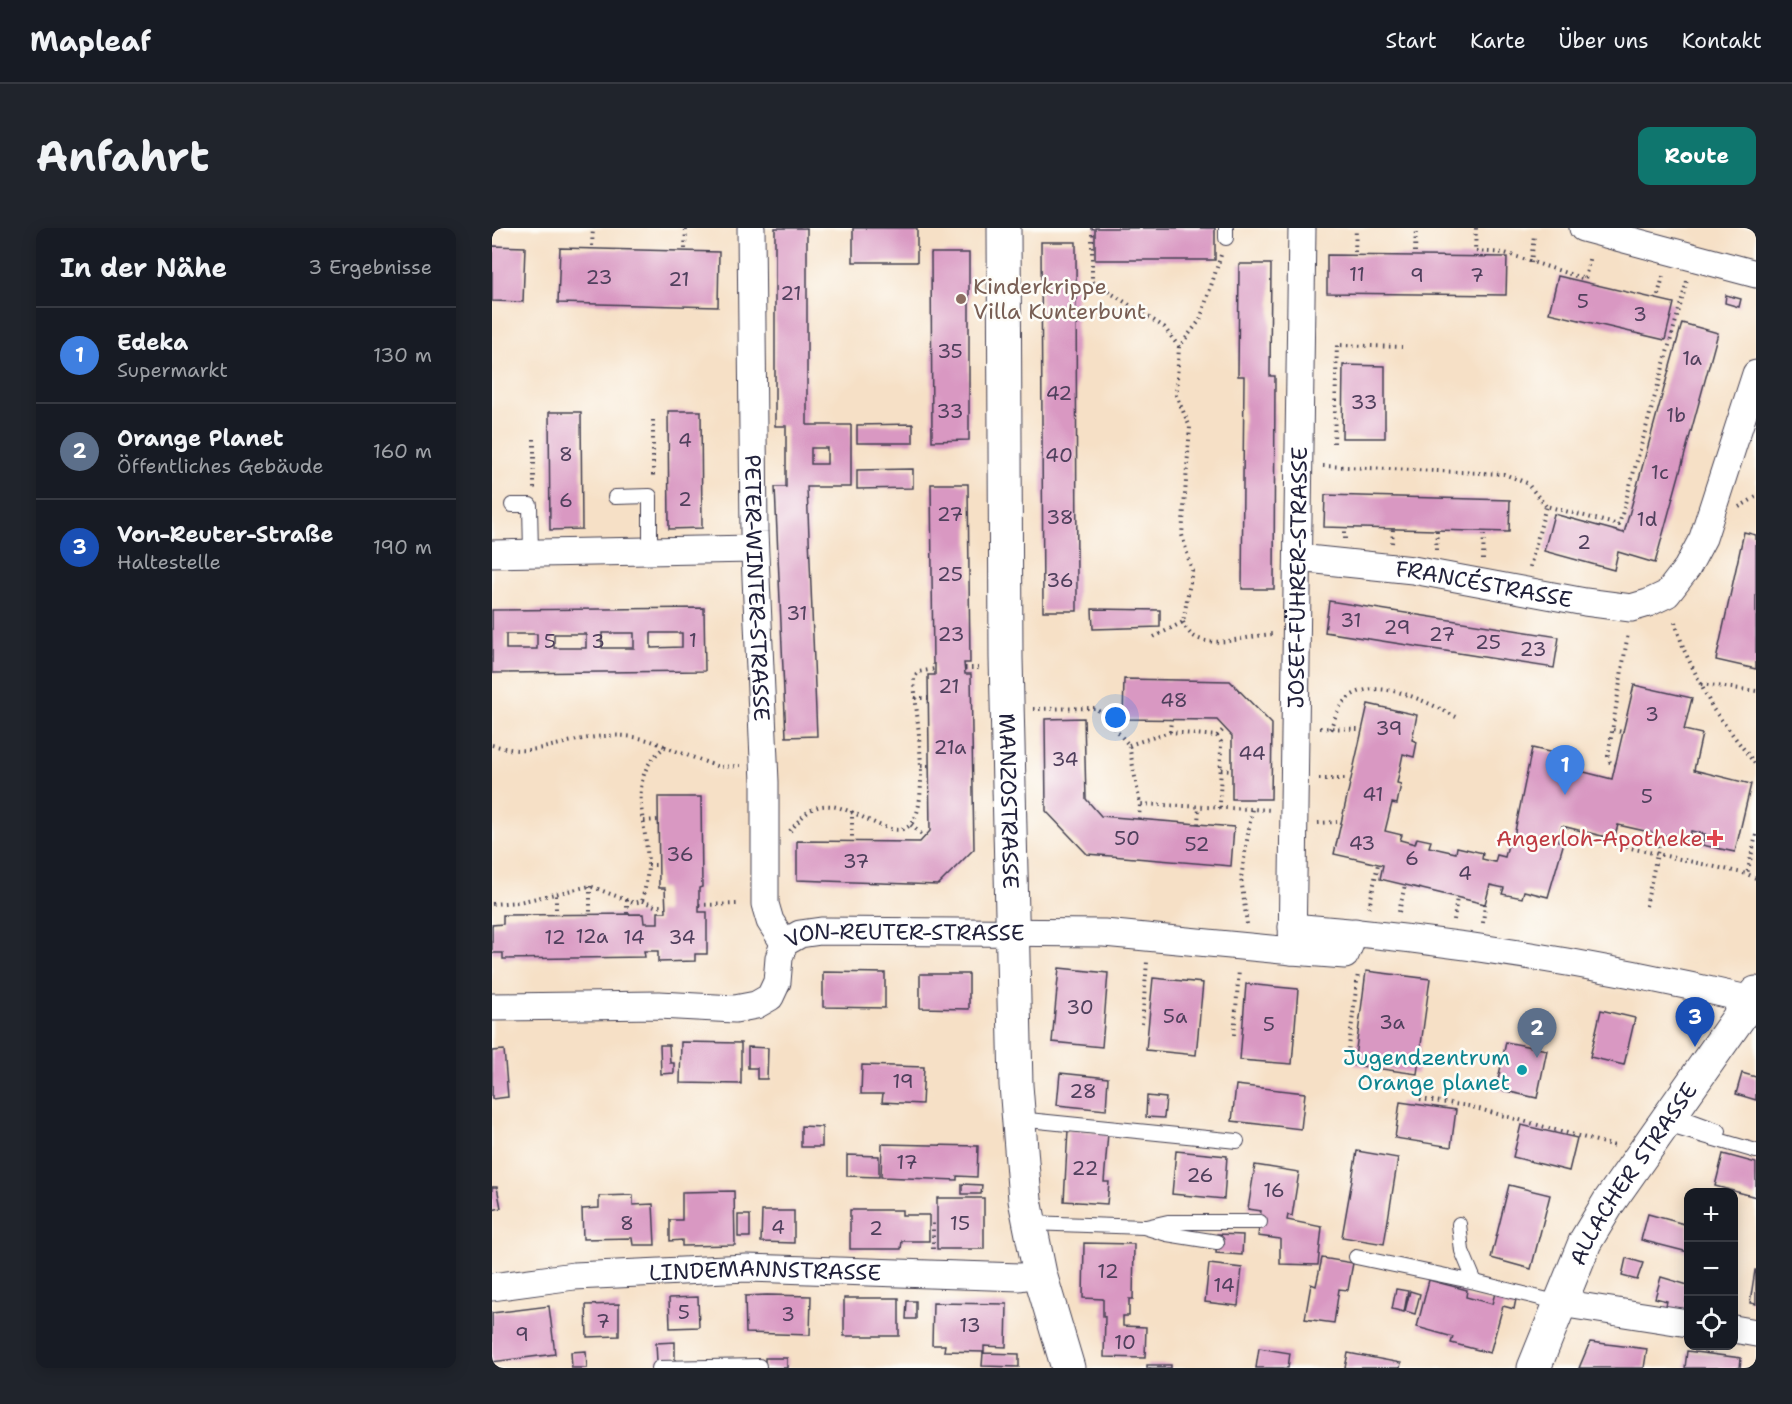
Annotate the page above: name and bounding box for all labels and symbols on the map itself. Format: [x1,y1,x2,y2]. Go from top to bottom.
house number: 11 [1349,261,1365,287]
house number: 9 [1410,262,1424,288]
house number: 7 [1470,262,1484,288]
house number: 23 [586,264,612,290]
house number: 21 [668,266,690,292]
place label: Kinderkrippe Villa Kunterbunt [973,272,1146,326]
house number: 21 [780,280,802,306]
house number: 5 [1577,288,1589,314]
marker: Kinderkrippe Villa Kunterbunt [954,292,968,306]
house number: 3 [1633,301,1647,327]
house number: 35 [937,338,963,364]
house number: 1a [1682,345,1703,371]
house number: 42 [1046,380,1072,406]
house number: 33 [1351,389,1377,415]
house number: 33 [937,398,963,424]
house number: 1b [1666,402,1686,428]
house number: 4 [678,427,692,453]
house number: 8 [559,441,573,467]
house number: 40 [1045,442,1073,468]
street label: JOSEF-FÜHRER-STRASSE [1281,446,1314,709]
street label: PETER-WINTER-STRASSE [738,454,776,722]
house number: 1c [1651,459,1669,485]
house number: 2 [678,486,692,512]
house number: 6 [559,487,573,513]
house number: 27 [937,501,963,527]
house number: 38 [1046,504,1074,530]
house number: 1d [1636,506,1658,532]
house number: 2 [1577,529,1591,555]
street label: FRANCÉSTRASSE [1394,554,1575,614]
house number: 25 [937,561,963,587]
house number: 36 [1046,567,1074,593]
house number: 31 [786,600,808,626]
house number: 31 [1340,607,1362,633]
house number: 29 [1384,614,1410,640]
house number: 23 [938,621,964,647]
house number: 27 [1429,621,1455,647]
house number: 1 [689,627,697,653]
house number: 5 [544,628,556,654]
house number: 3 [591,628,605,654]
house number: 25 [1475,629,1501,655]
house number: 23 [1520,636,1546,662]
house number: 21 [938,673,960,699]
house number: 48 [1160,687,1188,713]
house number: 3 [1645,701,1659,727]
your location [1101,703,1130,732]
street label: MANZOSTRASSE [992,713,1025,889]
house number: 39 [1376,715,1402,741]
house number: 21a [933,734,967,760]
house number: 44 [1238,740,1266,766]
house number: 34 [1051,746,1079,772]
pin: 1 [1546,746,1584,795]
house number: 41 [1362,781,1384,807]
house number: 5 [1641,783,1653,809]
place label: Angerloh-Apotheke [1496,824,1703,853]
house number: 50 [1114,825,1140,851]
house number: 43 [1349,830,1375,856]
house number: 52 [1184,831,1210,857]
marker: Angerloh-Apotheke [1708,831,1722,845]
house number: 36 [666,841,694,867]
house number: 6 [1405,845,1419,871]
house number: 37 [843,848,869,874]
house number: 4 [1458,860,1472,886]
street label: VON-REUTER-STRASSE [780,917,1025,955]
house number: 12a [575,923,609,949]
house number: 12 [544,924,566,950]
house number: 14 [623,924,645,950]
house number: 34 [668,924,696,950]
house number: 30 [1066,994,1094,1020]
pin: 3 [1676,998,1714,1047]
house number: 5a [1163,1003,1188,1029]
pin: 2 [1518,1008,1556,1058]
house number: 3a [1379,1009,1406,1035]
house number: 5 [1263,1011,1275,1037]
place label: Jugendzentrum Orange planet [1343,1043,1510,1097]
marker: Jugendzentrum Orange planet [1515,1063,1529,1077]
house number: 19 [892,1068,914,1094]
street label: ALLACHER STRASSE [1563,1077,1704,1270]
house number: 28 [1069,1078,1097,1104]
house number: 17 [896,1149,918,1175]
house number: 22 [1072,1155,1099,1181]
house number: 26 [1186,1162,1214,1188]
house number: 16 [1263,1177,1285,1203]
house number: 8 [620,1210,634,1236]
house number: 15 [950,1210,970,1236]
house number: 4 [771,1214,785,1240]
house number: 2 [869,1215,883,1241]
street label: LINDEMANNSTRASSE [648,1254,882,1288]
house number: 12 [1097,1258,1119,1284]
house number: 14 [1213,1272,1235,1298]
house number: 5 [678,1299,690,1325]
house number: 3 [781,1301,795,1327]
house number: 7 [596,1308,610,1334]
house number: 13 [959,1312,981,1338]
house number: 9 [515,1321,529,1347]
house number: 10 [1114,1329,1136,1355]

